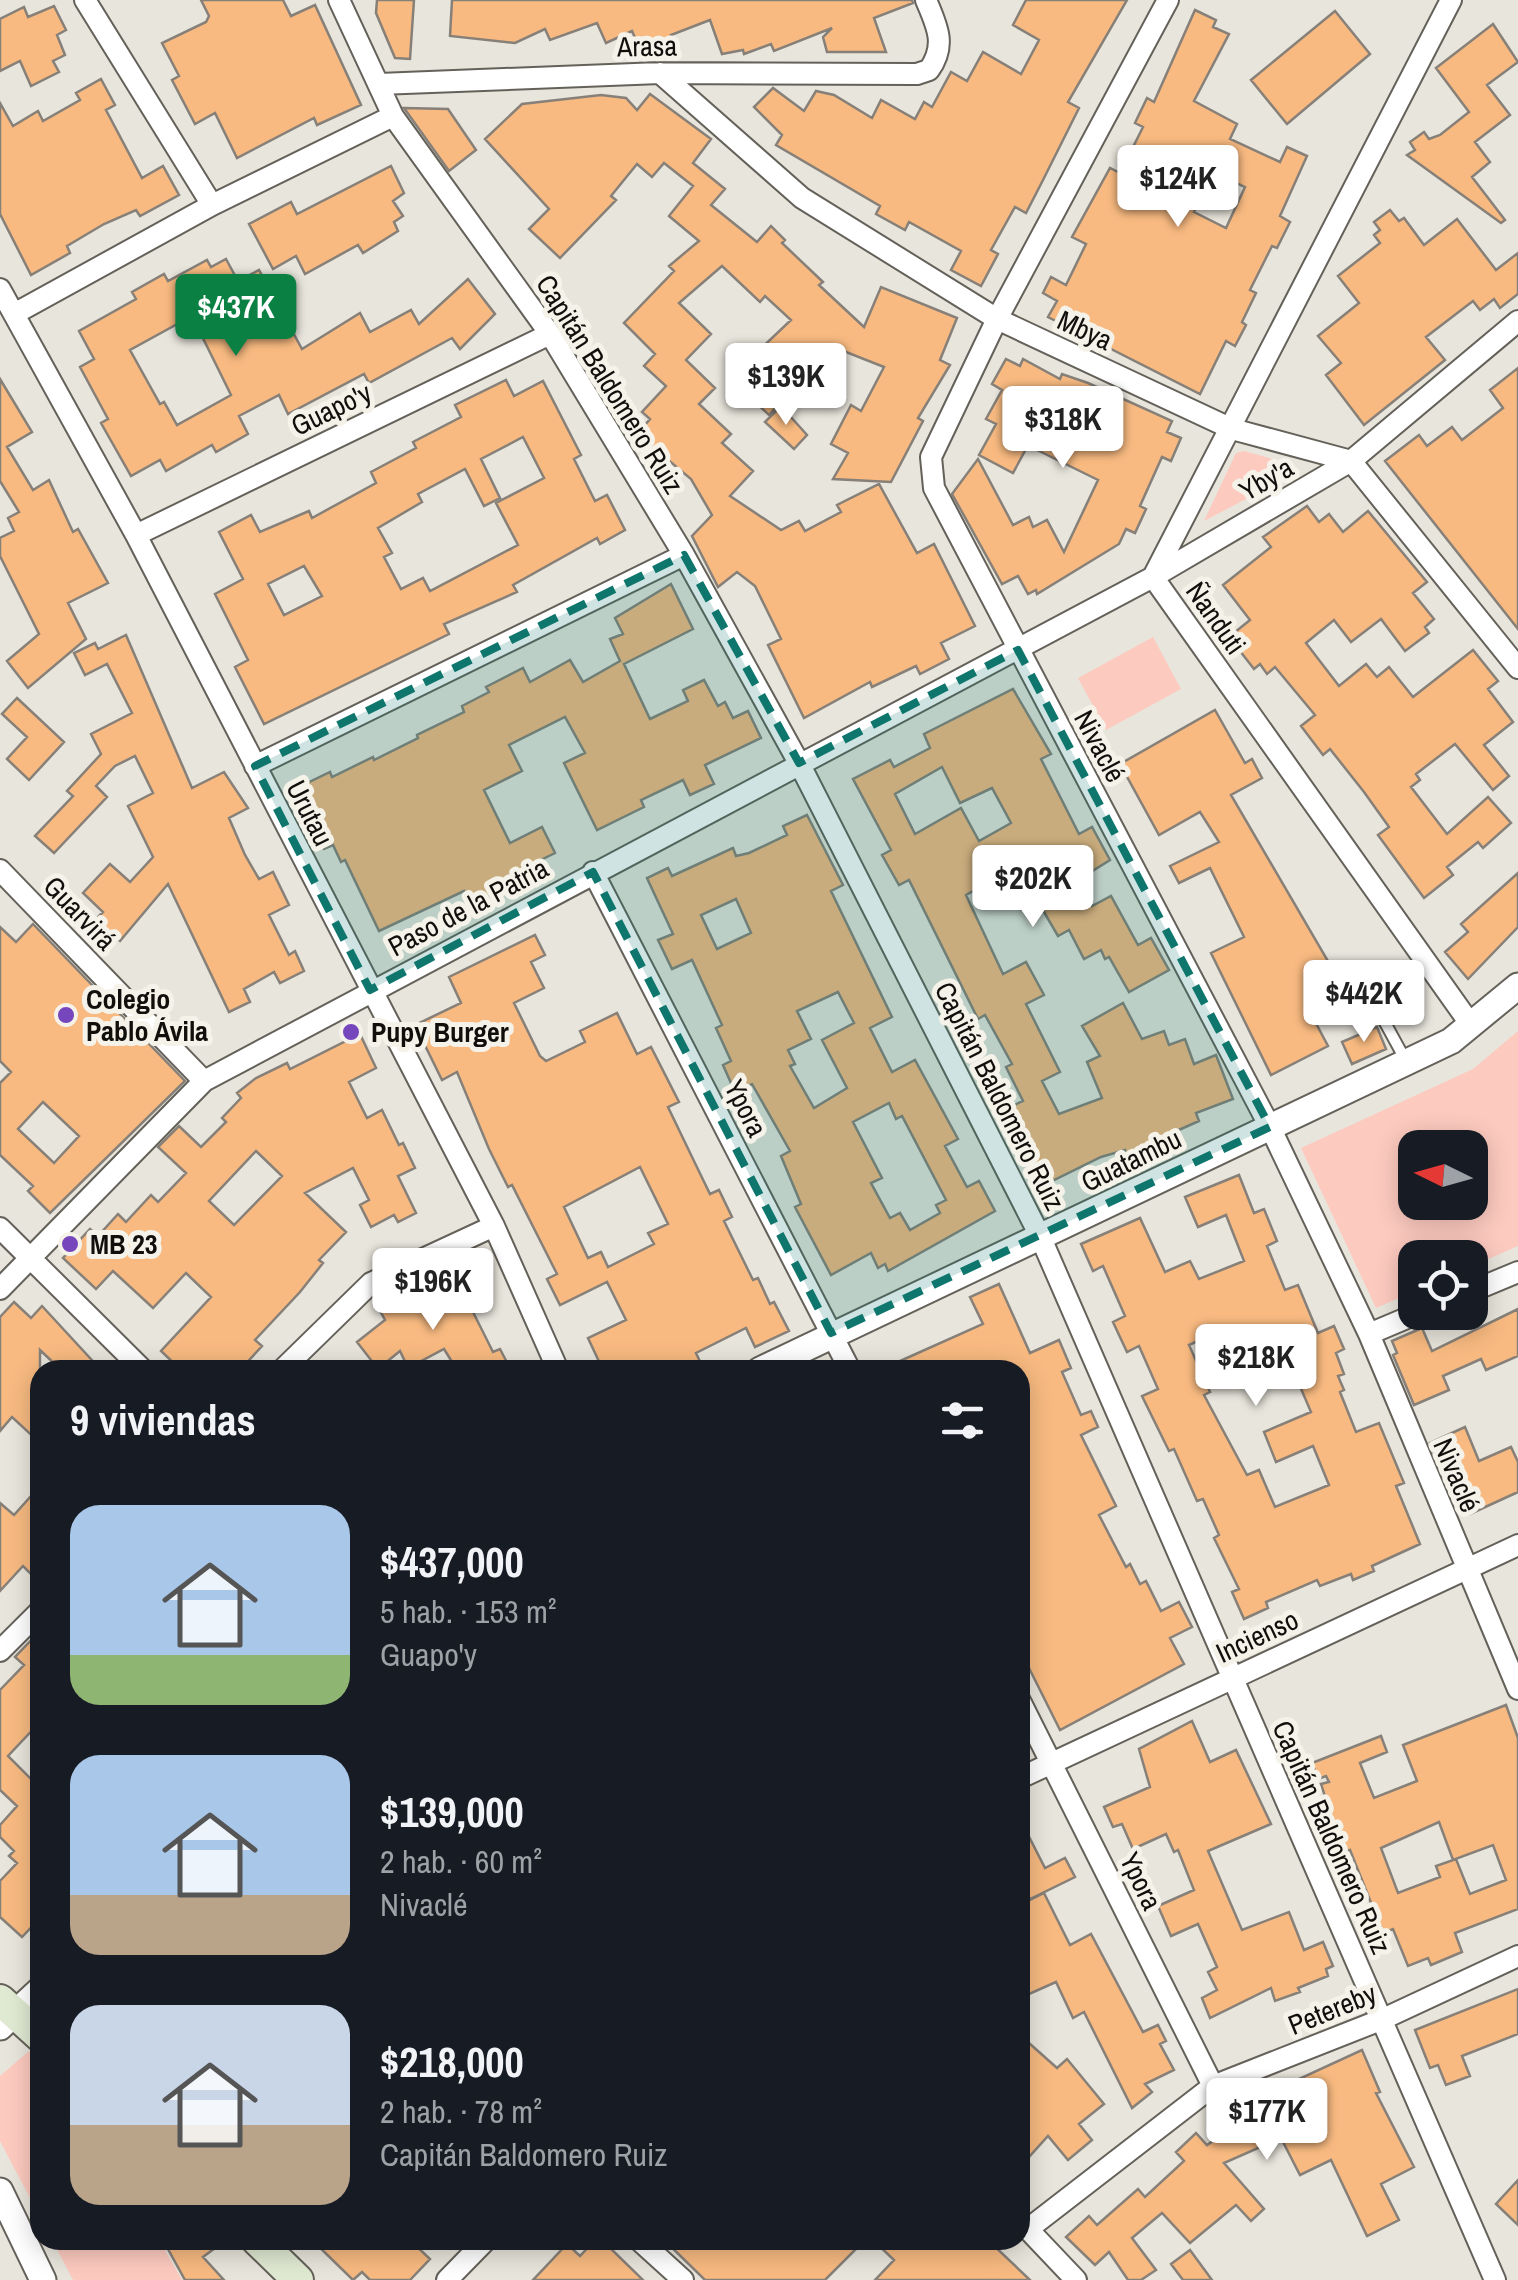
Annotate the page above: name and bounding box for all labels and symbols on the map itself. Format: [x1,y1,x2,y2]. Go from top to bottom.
street label: Arasa [616,26,678,66]
pin: $124K [1108,145,1248,230]
street label: Capitán Baldomero Ruiz [527,267,693,501]
pin: $437K [166,274,306,359]
street label: Mbya [1052,301,1119,359]
pin: $139K [716,343,856,428]
street label: Guapo'y [285,373,378,445]
pin: $318K [993,386,1133,471]
street label: Yby'a [1232,448,1300,510]
street label: Ñanduti [1177,574,1255,662]
street label: Nivaclé [1065,703,1135,789]
street label: Urutau [277,774,343,852]
pin: $202K [963,845,1103,930]
street label: Paso de la Patria [381,849,555,965]
street label: Guarvirá [35,868,125,958]
pin: $442K [1294,960,1434,1045]
street label: Capitán Baldomero Ruiz [926,975,1074,1217]
place label: Colegio Pablo Ávila [86,980,208,1050]
marker: Colegio Pablo Ávila [55,1004,77,1026]
place label: Pupy Burger [371,1013,509,1051]
marker: Pupy Burger [340,1021,362,1043]
street label: Ypora [716,1073,777,1143]
street label: Guatambu [1074,1119,1188,1201]
north arrow [1398,1130,1488,1220]
place label: MB 23 [90,1225,158,1263]
marker: MB 23 [59,1233,81,1255]
pin: $196K [363,1248,503,1333]
pin: $218K [1186,1324,1326,1409]
street label: Nivaclé [1425,1432,1489,1518]
street label: Incienso [1210,1600,1304,1672]
street label: Capitán Baldomero Ruiz [1264,1714,1400,1960]
street label: Ypora [1111,1846,1171,1916]
street label: Petereby [1282,1974,1382,2044]
pin: $177K [1197,2078,1337,2163]

